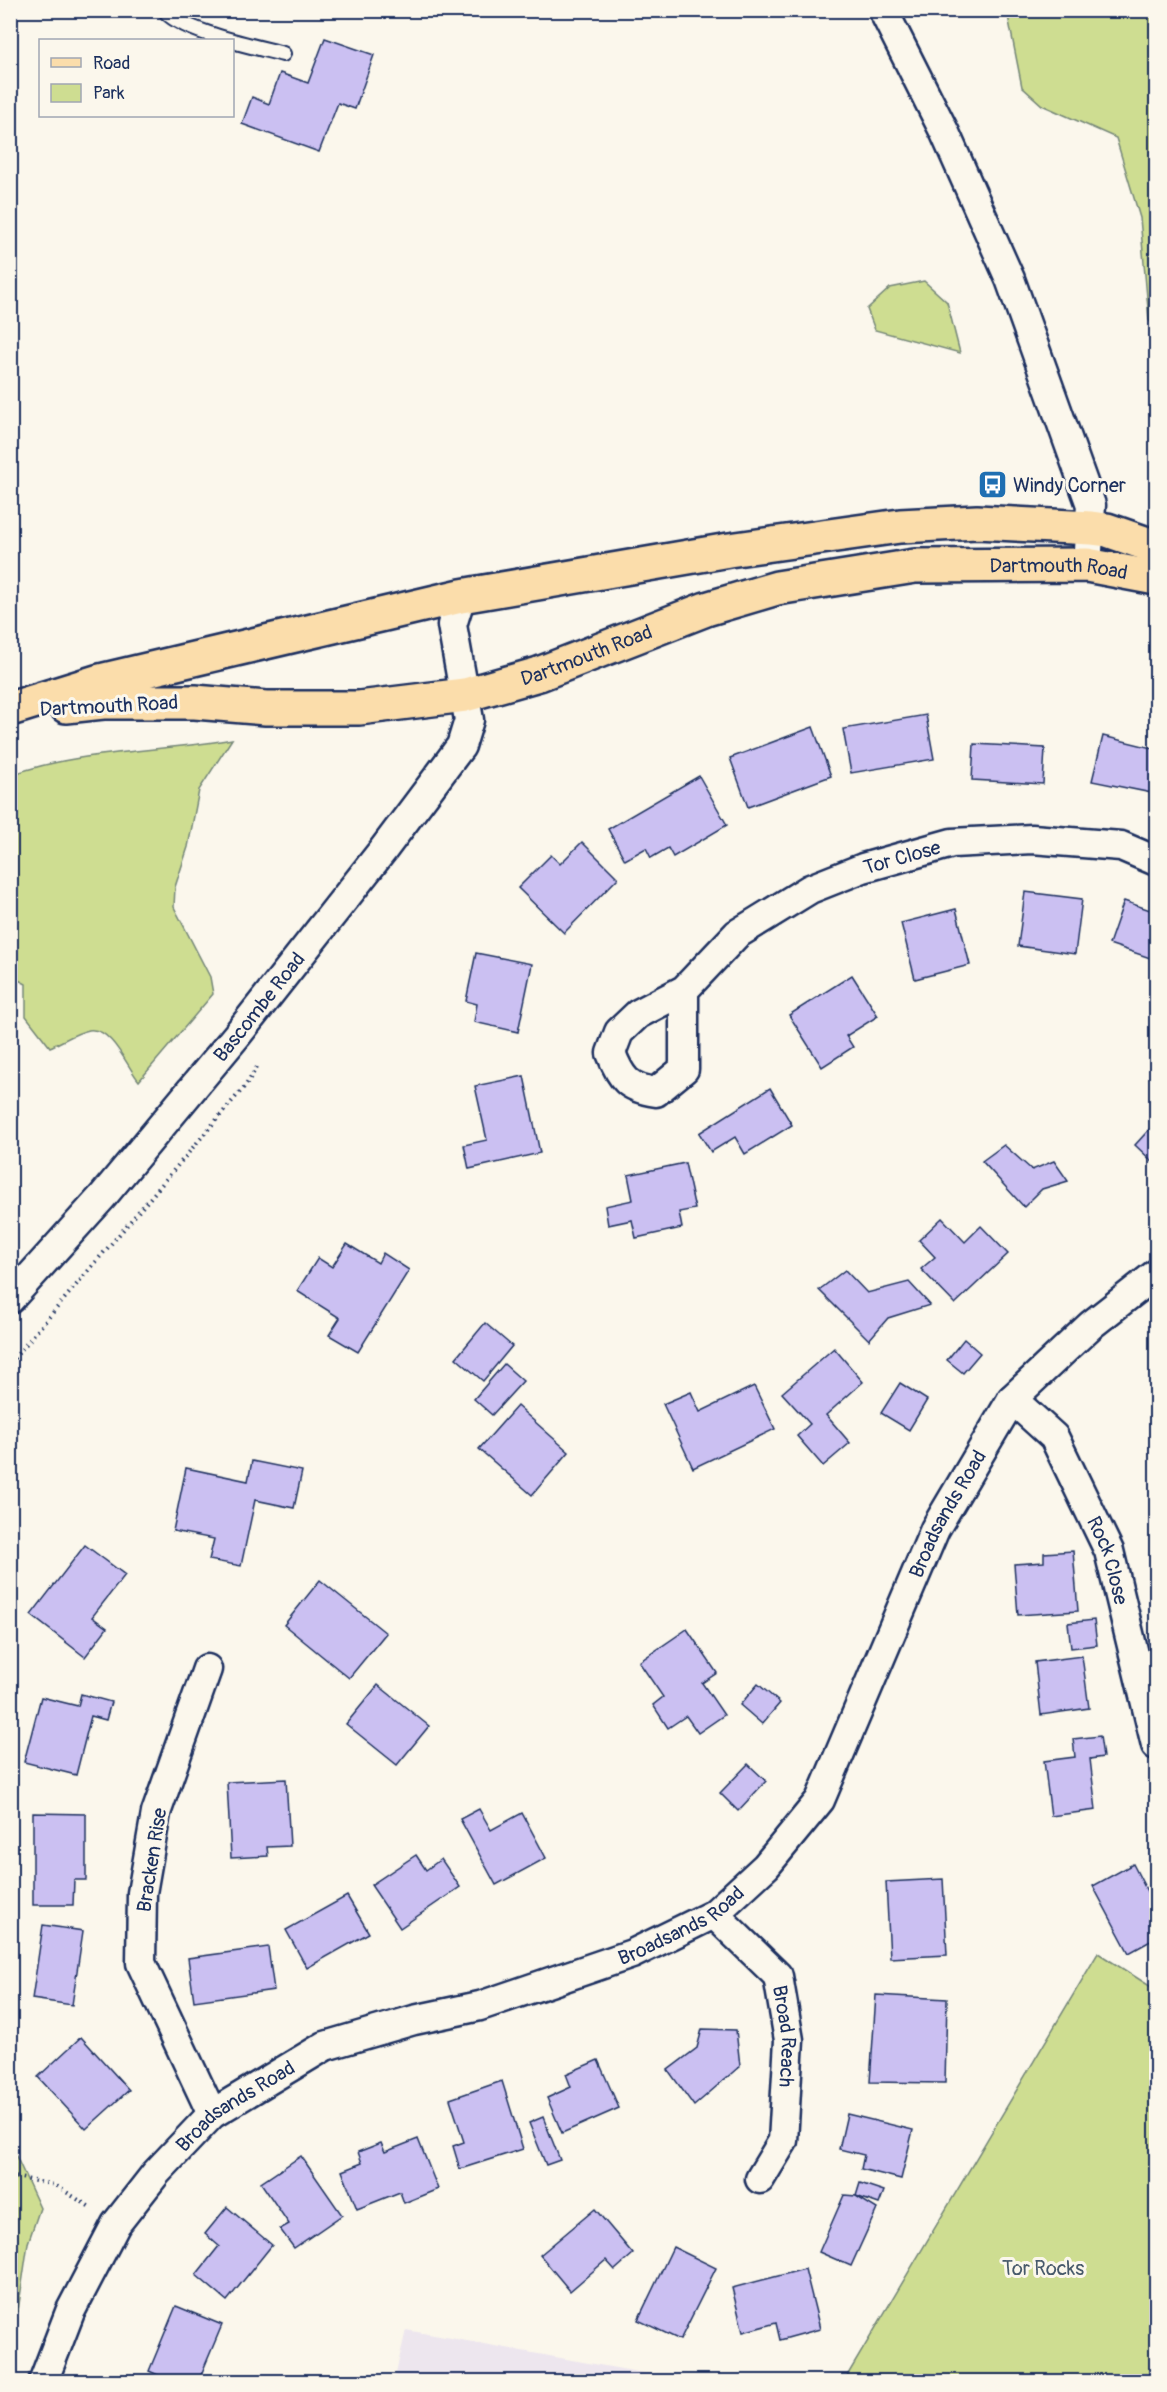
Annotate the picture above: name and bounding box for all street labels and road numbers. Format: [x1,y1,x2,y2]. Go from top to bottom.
street label: Dartmouth Road [989,553,1130,585]
street label: Dartmouth Road [518,619,656,691]
street label: Dartmouth Road [39,690,179,722]
street label: Tor Close [860,834,943,880]
street label: Bascombe Road [208,947,310,1067]
street label: Broadsands Road [903,1445,992,1581]
street label: Rock Close [1082,1512,1134,1607]
street label: Bracken Rise [131,1806,173,1914]
street label: Broadsands Road [615,1880,749,1970]
street label: Broad Reach [767,1983,802,2088]
street label: Broadsands Road [170,2055,299,2157]

